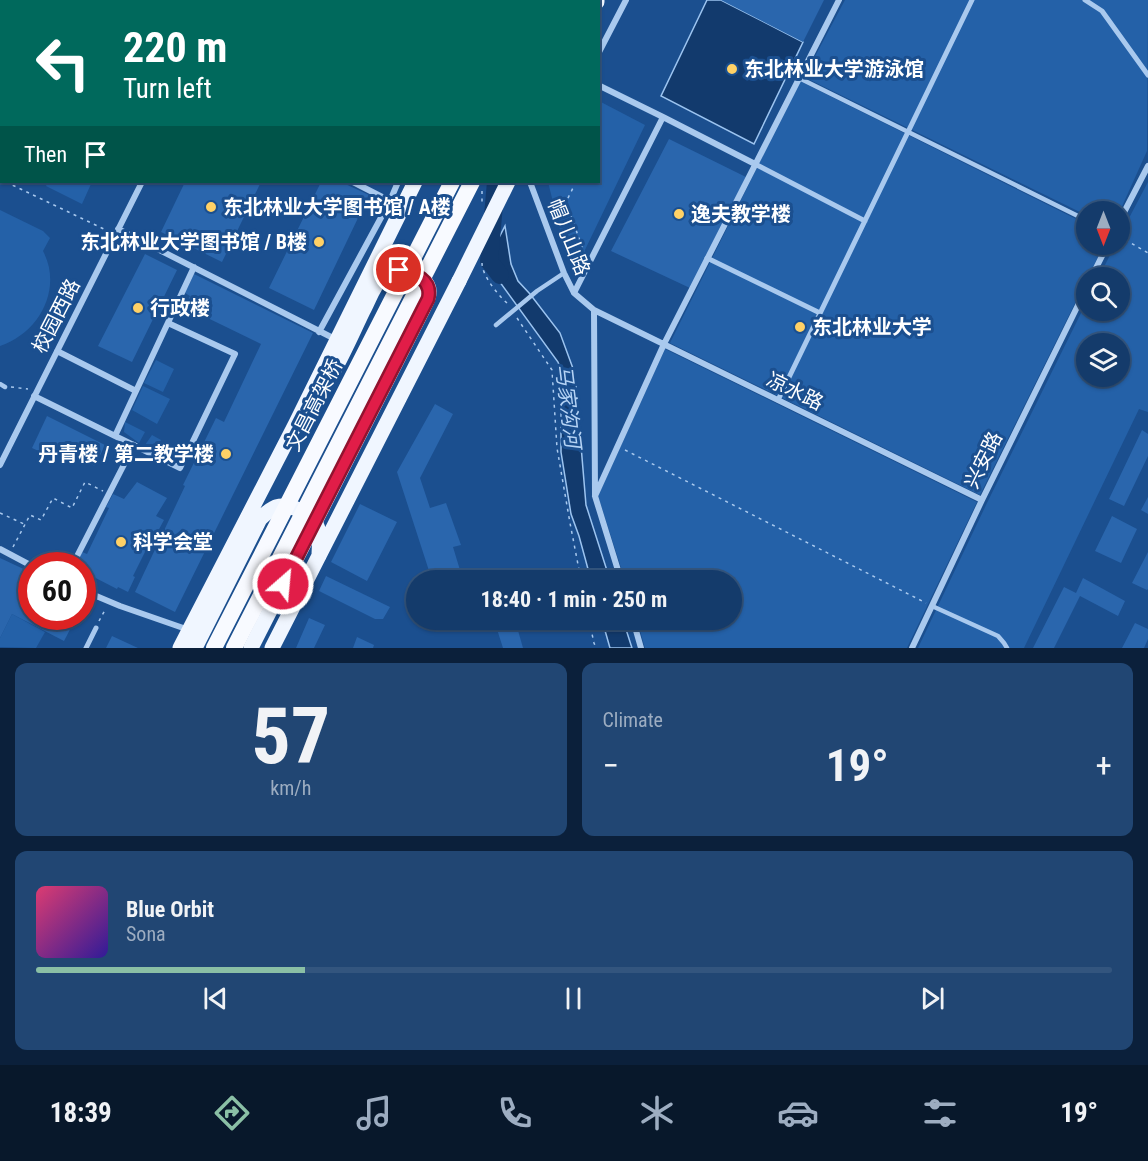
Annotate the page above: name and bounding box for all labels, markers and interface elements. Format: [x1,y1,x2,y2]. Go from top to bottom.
text: 220 m [123,23,228,72]
icon: left [24,24,102,102]
place label: 东北林业大学游泳馆 [744,57,924,81]
marker: 东北林业大学游泳馆 [725,62,739,76]
text: Turn left [123,73,212,105]
icon: arrive [79,138,112,171]
text: Then [24,142,67,167]
place label: 东北林业大学图书馆 / A楼 [223,195,451,219]
street label: 帽儿山路 [543,195,595,279]
marker: 东北林业大学图书馆 / A楼 [204,200,218,214]
north arrow [1076,201,1130,255]
map controls [1076,201,1130,387]
place label: 逸夫教学楼 [691,202,791,226]
marker: 逸夫教学楼 [672,207,686,221]
place label: 东北林业大学图书馆 / B楼 [80,230,307,254]
marker: 东北林业大学图书馆 / B楼 [312,235,326,249]
pin [373,244,424,295]
icon: arrive [382,253,415,286]
button: search [1076,267,1130,321]
street label: 校园西路 [27,275,85,357]
place label: 行政楼 [150,296,210,320]
marker: 行政楼 [131,301,145,315]
place label: 东北林业大学 [812,315,932,339]
marker: 东北林业大学 [793,320,807,334]
button: layers [1076,333,1130,387]
street label: 文昌高架桥 [281,355,347,455]
water label: 马家沟河 [551,363,586,453]
street label: 凉水路 [763,367,827,415]
street label: 兴安路 [959,428,1007,492]
place label: 丹青楼 / 第二教学楼 [38,442,214,466]
marker: 丹青楼 / 第二教学楼 [219,447,233,461]
place label: 科学会堂 [133,530,213,554]
marker: 科学会堂 [114,535,128,549]
speed limit sign: 60 [18,552,96,630]
position arrow [251,552,315,616]
text: 18:40 · 1 min · 250 m [481,587,667,612]
text: 57 [251,691,330,782]
text: Climate [603,708,663,732]
text: 19° [826,739,889,792]
text: − [603,746,619,785]
text: + [1096,746,1112,785]
text: km/h [270,776,311,800]
text: Blue Orbit [126,897,214,922]
text: Sona [126,922,166,946]
icon: previous [199,982,232,1015]
icon: pause [557,982,590,1015]
icon: next [916,982,949,1015]
icon: directions [211,1092,253,1134]
icon: music [353,1092,395,1134]
icon: phone [494,1092,536,1134]
icon: climate [636,1092,678,1134]
icon: car [777,1092,819,1134]
icon: filters [919,1092,961,1134]
text: 18:39 [50,1097,112,1129]
text: 19° [1060,1097,1098,1129]

